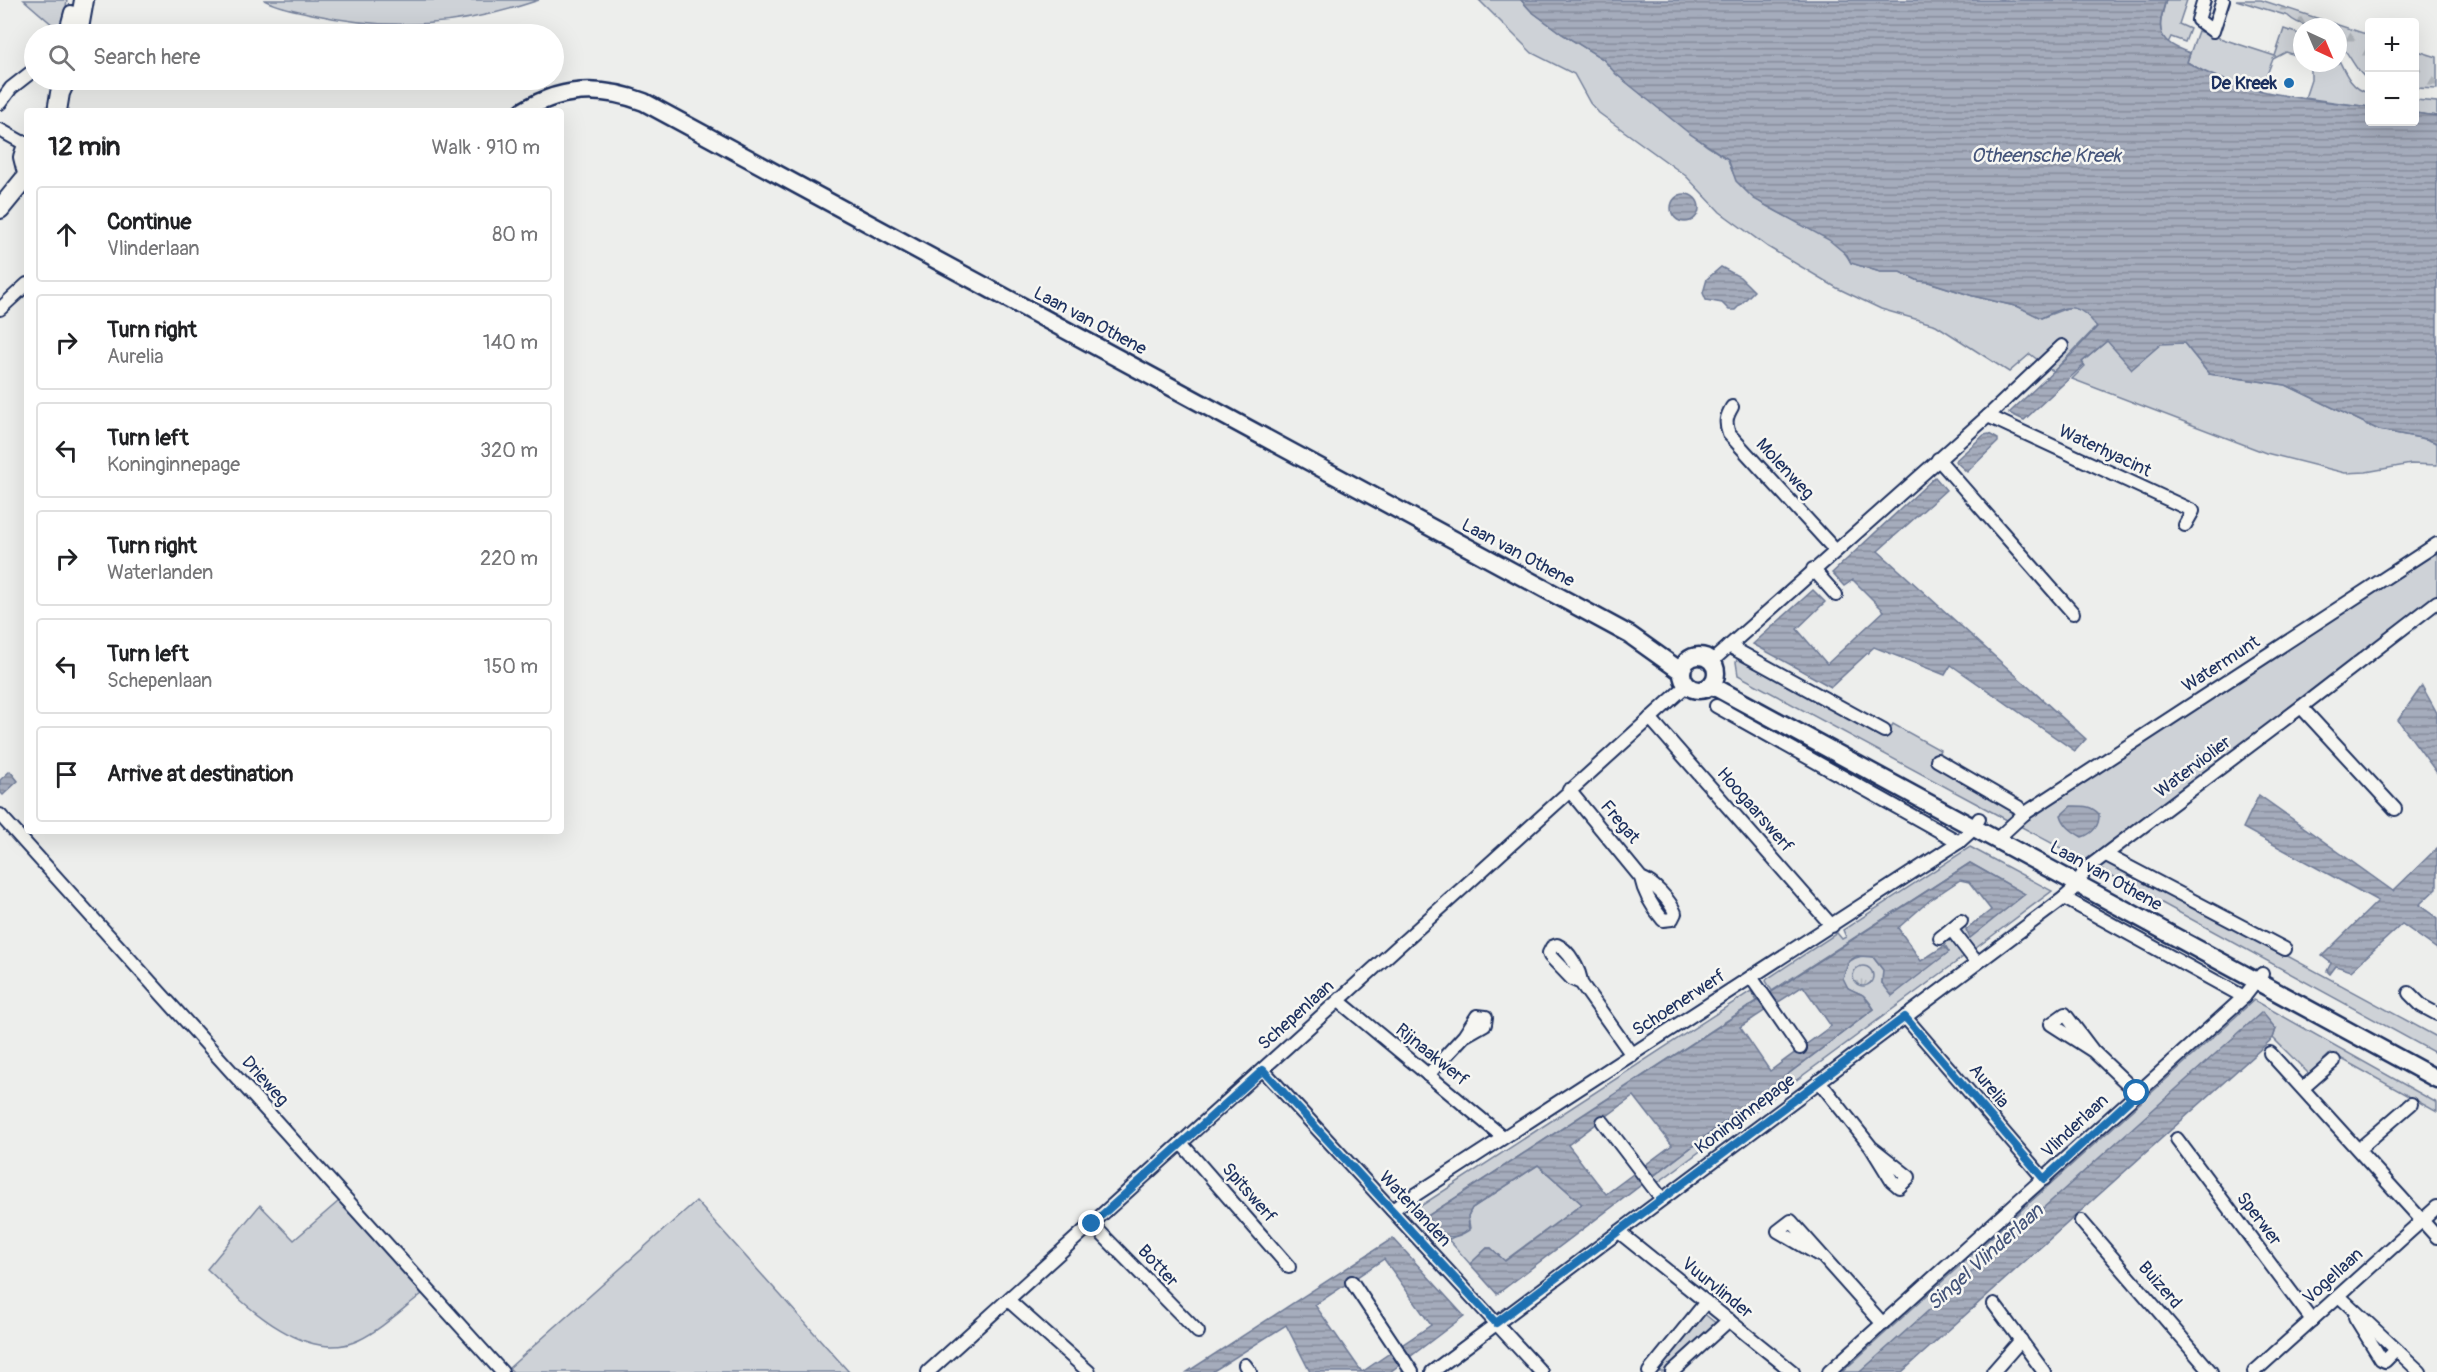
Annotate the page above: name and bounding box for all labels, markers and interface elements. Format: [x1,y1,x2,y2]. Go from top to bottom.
north arrow [2293,18,2347,72]
map controls [2365,18,2419,126]
button: + [2365,18,2419,72]
search box [24,24,564,90]
icon: search [45,41,78,74]
text: Search here [93,43,200,71]
place label: De Kreek [2211,72,2277,95]
button: − [2365,72,2419,126]
marker: De Kreek [2282,76,2296,90]
text: 12 min [48,131,121,163]
text: Walk · 910 m [432,135,540,160]
water label: Otheensche Kreek [1971,143,2123,168]
text: Continue [107,208,191,236]
icon: ahead [50,218,83,251]
text: 80 m [492,222,538,247]
text: Vlinderlaan [107,236,200,261]
street label: Laan van Othene [1029,281,1151,361]
text: Turn right [107,316,197,344]
icon: right [50,326,83,359]
text: 140 m [483,330,538,355]
text: Aurelia [107,344,163,369]
street label: Waterhyacint [2055,420,2156,483]
text: Turn left [107,424,189,452]
street label: Molenweg [1751,433,1819,505]
icon: left [50,434,83,467]
text: 320 m [480,438,538,463]
text: Koninginnepage [107,452,240,477]
street label: Laan van Othene [1457,513,1579,593]
text: Turn right [107,532,197,560]
icon: right [50,542,83,575]
text: 220 m [480,546,538,571]
text: Waterlanden [107,560,213,585]
street label: Watermunt [2178,630,2265,698]
text: Turn left [107,640,189,668]
icon: left [50,650,83,683]
text: 150 m [484,654,538,679]
text: Schepenlaan [107,668,212,693]
street label: Waterviolier [2150,731,2236,803]
icon: arrive [50,758,83,791]
text: Arrive at destination [107,760,293,788]
street label: Hoogaarswerf [1712,763,1799,858]
street label: Fregat [1595,795,1645,849]
street label: Laan van Othene [2046,836,2166,916]
street label: Schoenerwerf [1628,964,1731,1042]
street label: Schepenlaan [1253,975,1339,1055]
street label: Rijnaakwerf [1391,1019,1474,1092]
street label: Drieweg [236,1051,294,1111]
street label: Aurelia [1964,1059,2014,1113]
street label: Koninginnepage [1690,1069,1800,1159]
route start [2123,1079,2149,1105]
street label: Vlinderlaan [2037,1089,2113,1163]
street label: Spitswerf [1217,1158,1282,1228]
street label: Waterlanden [1374,1166,1456,1252]
street label: Sperwer [2231,1187,2287,1251]
water label: Singel Vlinderlaan [1922,1197,2050,1316]
route end [1078,1210,1104,1236]
street label: Botter [1133,1240,1184,1292]
street label: Vogellaan [2298,1243,2368,1309]
street label: Vuurvlinder [1677,1252,1758,1324]
street label: Buizerd [2133,1256,2187,1314]

